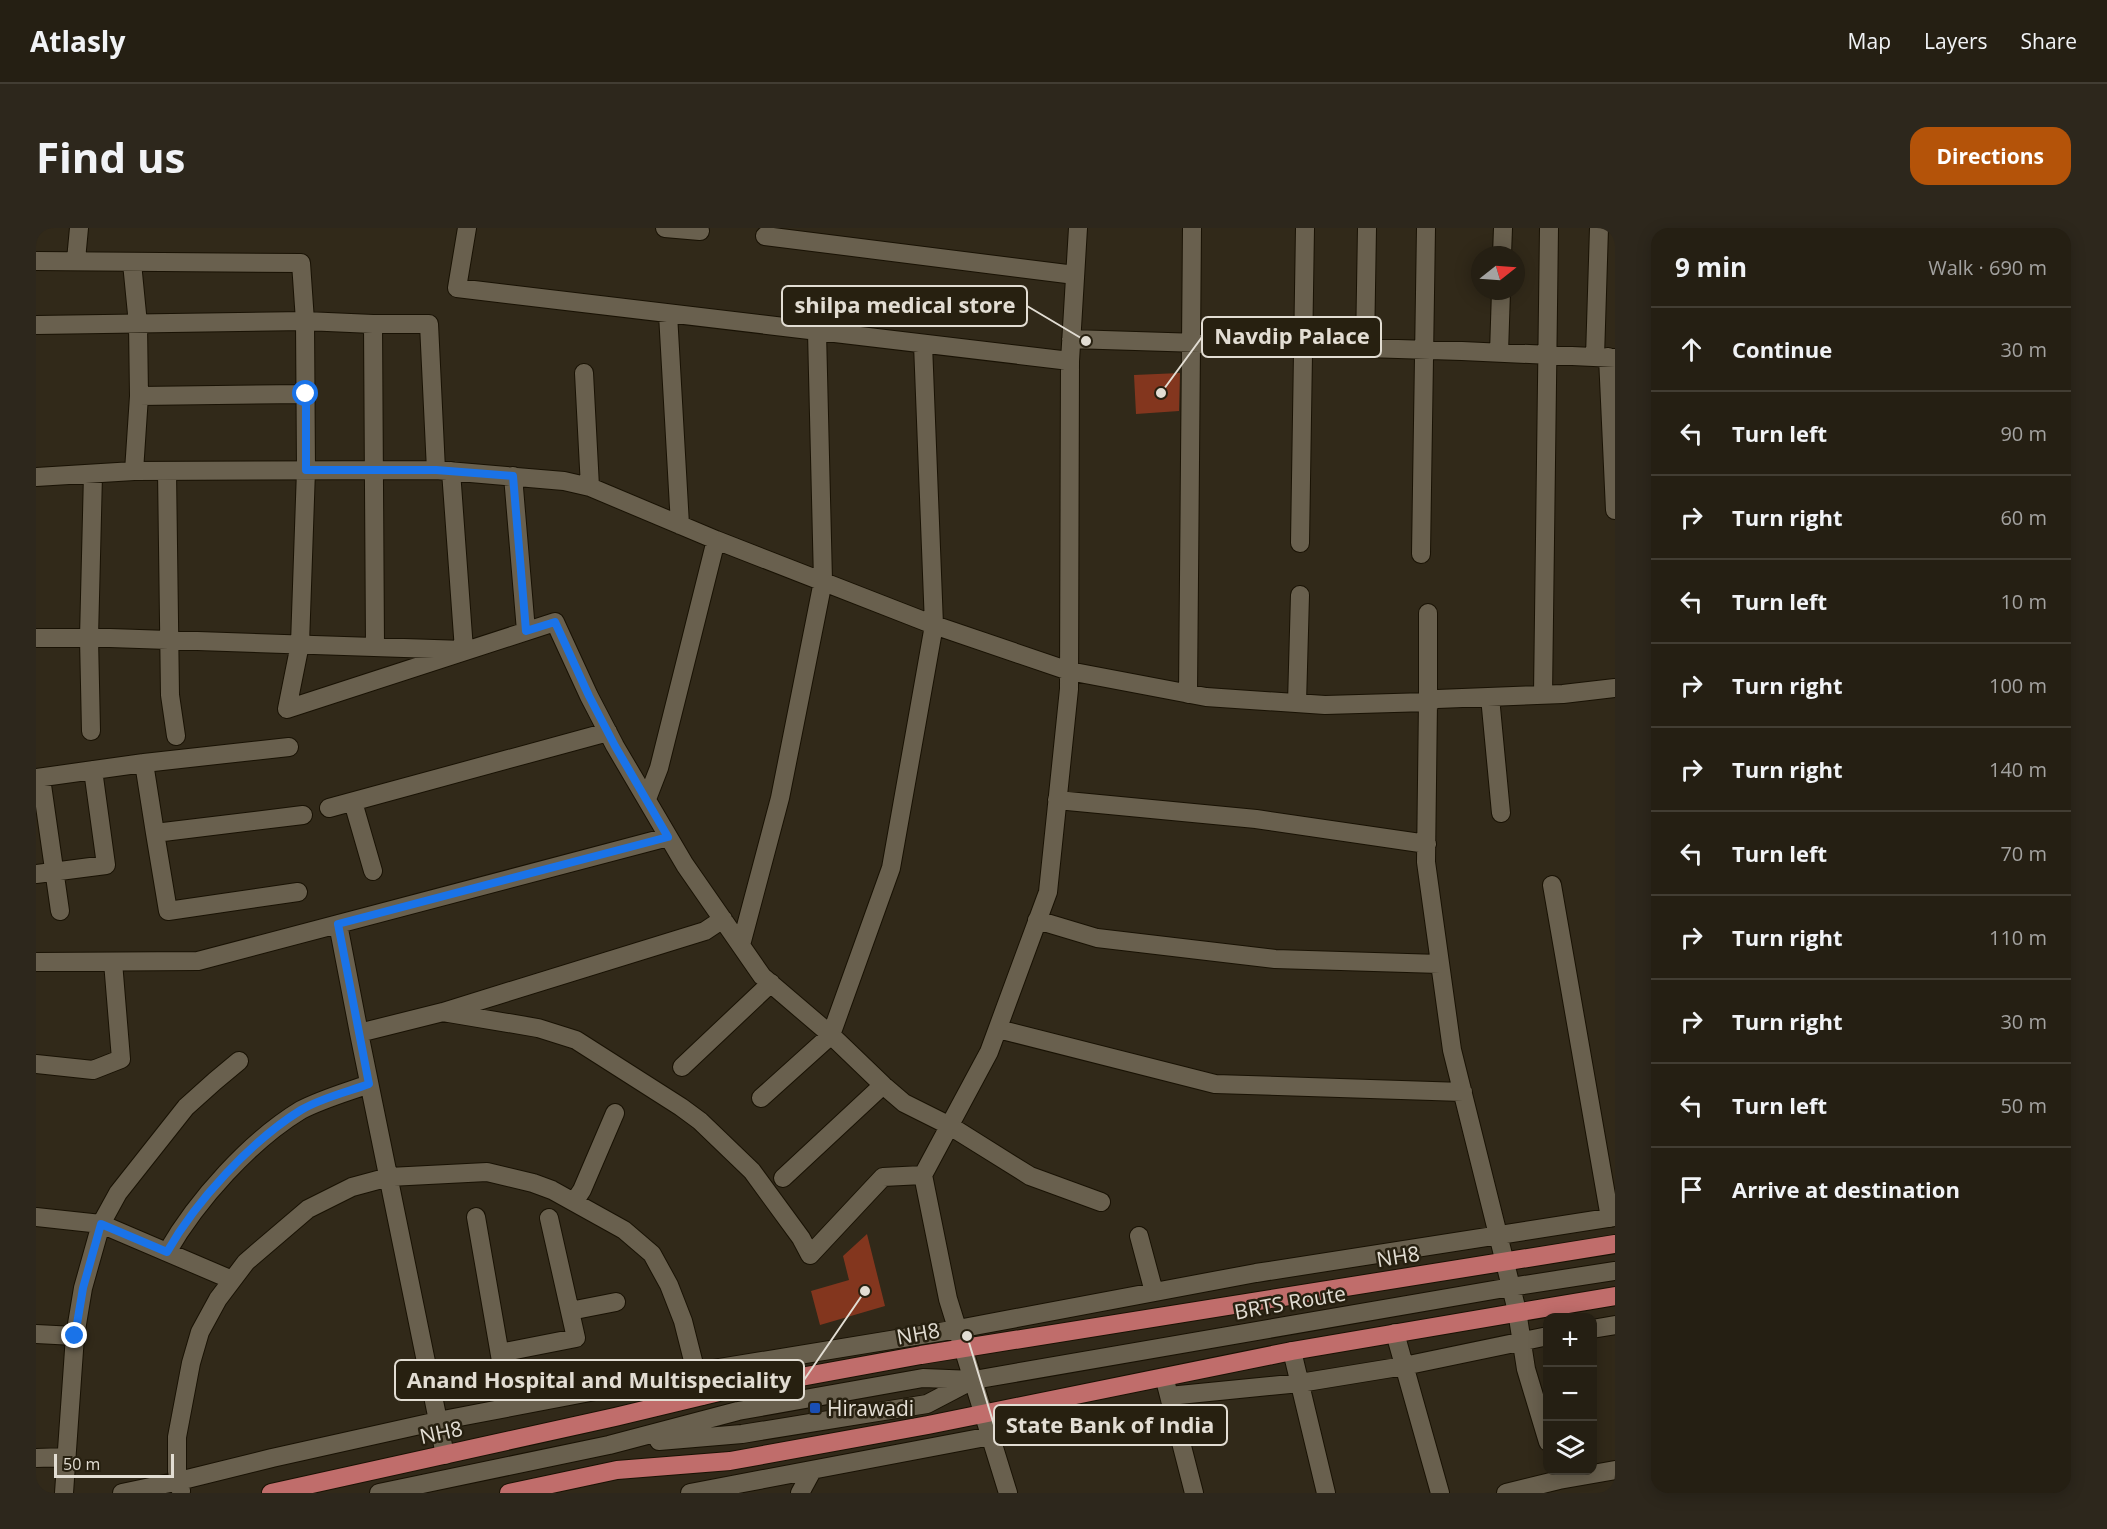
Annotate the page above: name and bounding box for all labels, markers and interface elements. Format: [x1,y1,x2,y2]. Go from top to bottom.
text: Atlasly [30,22,125,60]
text: Map [1848,27,1891,55]
text: Layers [1924,27,1988,55]
text: Share [2021,27,2077,55]
button: Directions [1910,127,2071,185]
text: Find us [36,128,185,185]
north arrow [1471,246,1525,300]
text: 9 min [1675,249,1747,285]
text: Walk · 690 m [1928,254,2047,281]
callout: shilpa medical store [782,286,1027,326]
text: shilpa medical store [794,289,1016,319]
callout: Navdip Palace [1202,317,1381,357]
text: Navdip Palace [1214,320,1370,350]
icon: ahead [1675,333,1708,366]
text: Continue [1732,334,1832,364]
text: 30 m [2000,336,2047,363]
route start [292,380,318,406]
icon: left [1675,417,1708,450]
text: Turn left [1732,418,1827,448]
text: 90 m [2000,420,2047,447]
icon: right [1675,501,1708,534]
text: Turn right [1732,502,1843,532]
text: 60 m [2000,504,2047,531]
icon: left [1675,585,1708,618]
text: Turn left [1732,586,1827,616]
text: 10 m [2000,588,2047,615]
icon: right [1675,669,1708,702]
text: Turn right [1732,670,1843,700]
text: 100 m [1989,672,2047,699]
icon: right [1675,753,1708,786]
text: Turn right [1732,754,1843,784]
text: 140 m [1989,756,2047,783]
icon: left [1675,837,1708,870]
text: Turn left [1732,838,1827,868]
text: 70 m [2000,840,2047,867]
icon: right [1675,921,1708,954]
text: Turn right [1732,922,1843,952]
text: 110 m [1989,924,2047,951]
icon: right [1675,1005,1708,1038]
text: Turn right [1732,1006,1843,1036]
text: 30 m [2000,1008,2047,1035]
icon: left [1675,1089,1708,1122]
text: Turn left [1732,1090,1827,1120]
text: 50 m [2000,1092,2047,1119]
icon: arrive [1675,1173,1708,1206]
text: Arrive at destination [1732,1174,1960,1204]
street label: NH8 [1374,1239,1422,1273]
street label: BRTS Route [1232,1278,1348,1326]
map controls [1543,1313,1597,1475]
button: + [1543,1313,1597,1367]
street label: NH8 [894,1315,942,1351]
route end [61,1322,87,1348]
callout: Anand Hospital and Multispeciality [395,1360,804,1400]
text: Anand Hospital and Multispeciality [407,1364,792,1394]
button: − [1543,1367,1597,1421]
place label: Hirawadi [827,1394,914,1422]
marker: Hirawadi [808,1401,822,1415]
callout: State Bank of India [994,1405,1227,1445]
text: State Bank of India [1006,1409,1214,1439]
street label: NH8 [417,1414,465,1450]
button: layers [1543,1421,1597,1475]
scale bar [54,1451,174,1478]
text: 50 m [63,1453,100,1475]

